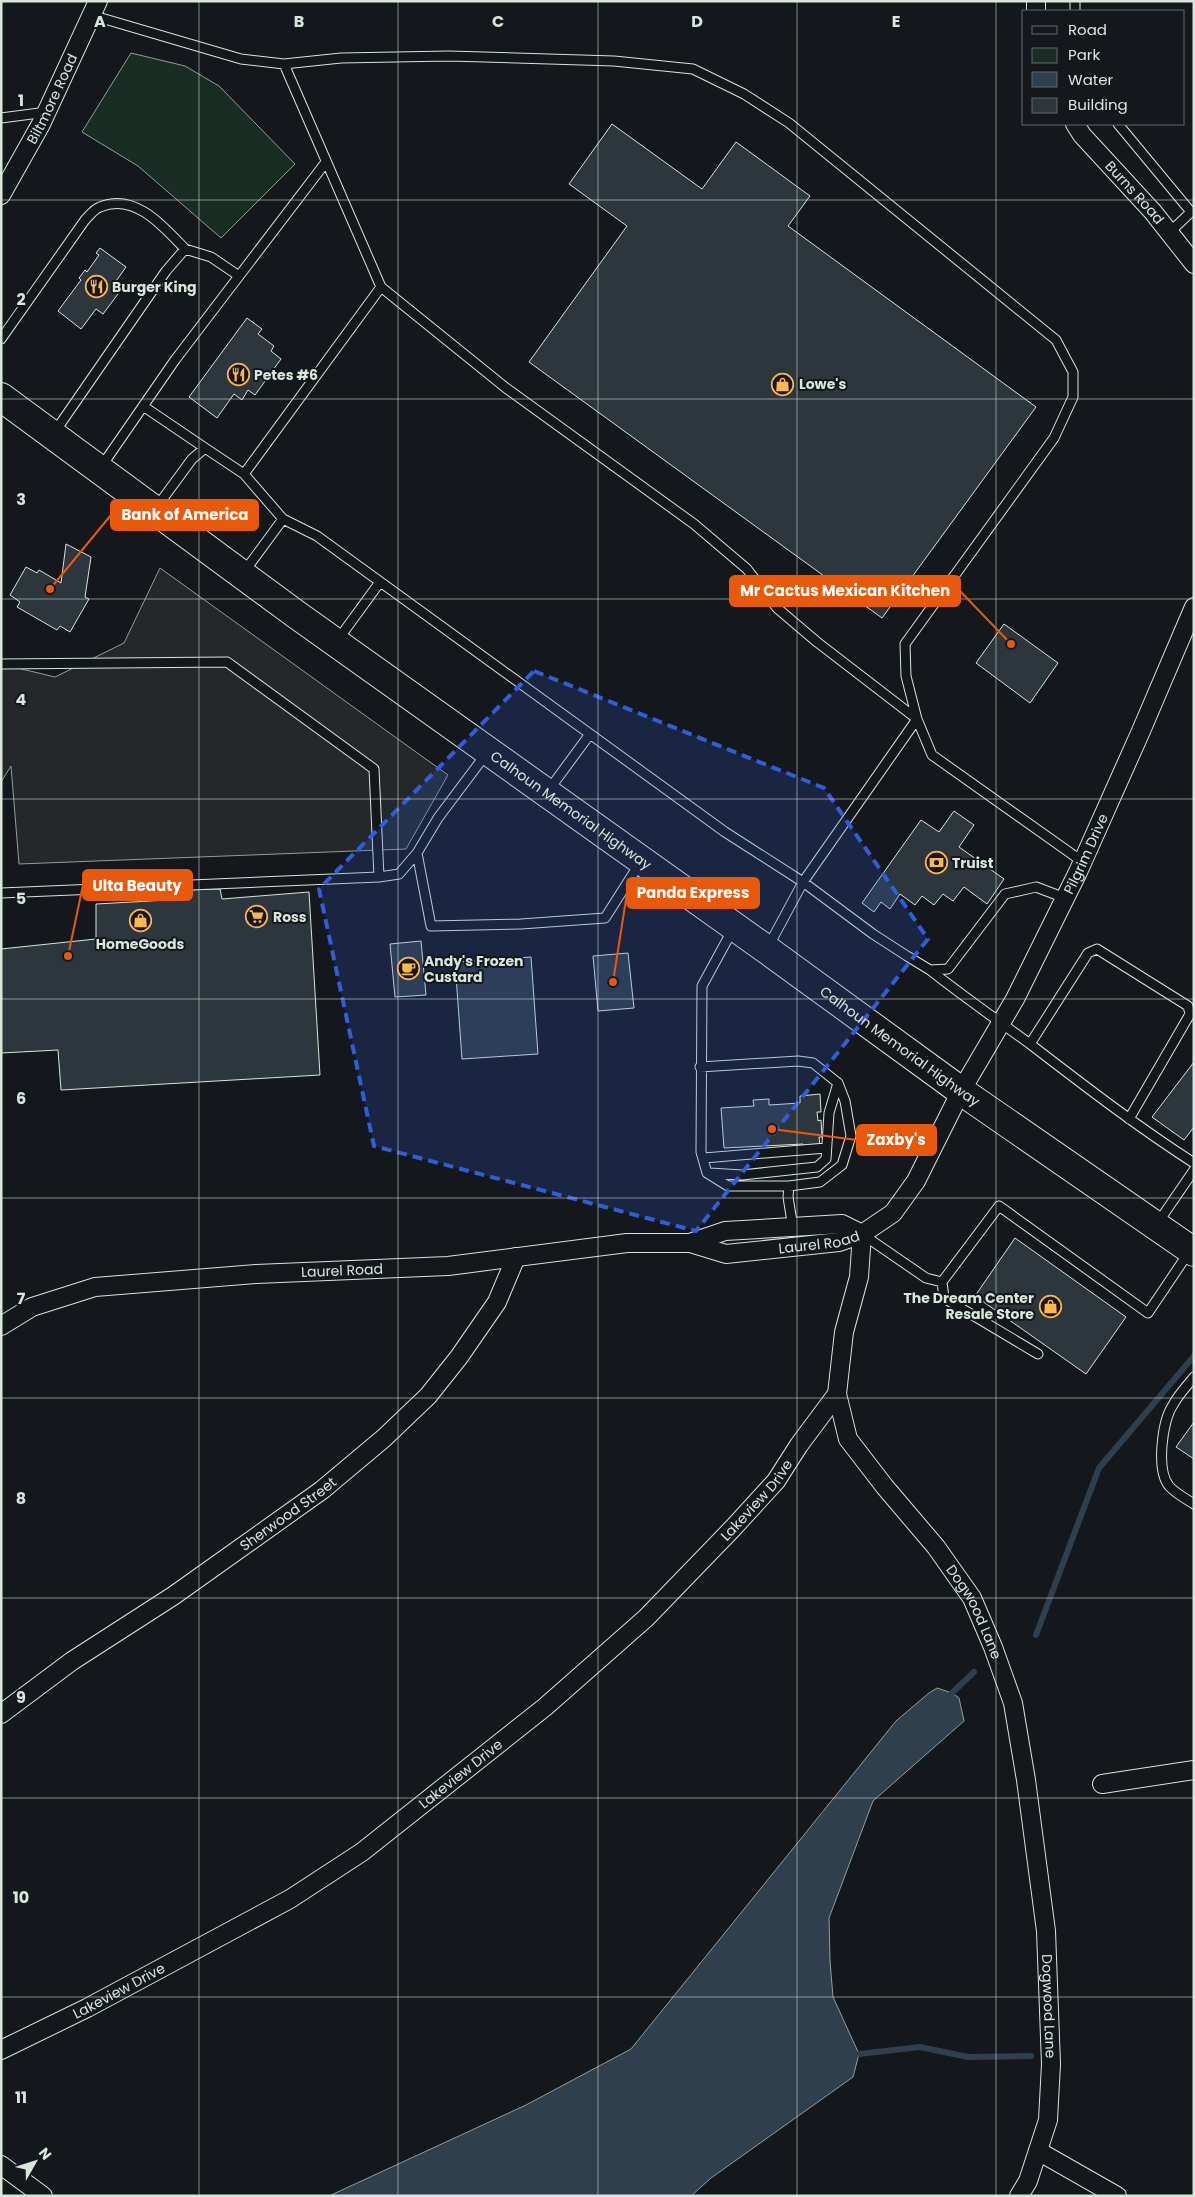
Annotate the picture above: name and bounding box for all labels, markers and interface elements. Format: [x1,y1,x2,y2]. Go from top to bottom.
text: A [94,10,106,33]
text: B [294,10,304,33]
text: C [492,10,504,33]
text: D [691,10,703,33]
text: E [892,10,900,33]
legend [1022,10,1185,125]
text: Road [1068,19,1107,40]
text: Park [1068,44,1100,65]
street label: Biltmore Road [22,50,82,148]
text: Water [1068,69,1114,90]
text: 1 [18,89,24,112]
text: Building [1068,94,1128,115]
street label: Burns Road [1101,156,1169,228]
restaurant icon: Burger King [84,275,108,299]
place label: Burger King [112,277,197,297]
text: 2 [16,288,26,311]
restaurant icon: Petes #6 [226,363,250,387]
place label: Petes #6 [254,365,318,385]
shop icon: Lowe's [771,372,795,396]
place label: Lowe's [799,374,846,394]
text: 3 [16,488,26,511]
callout: Bank of America [111,500,258,530]
text: Bank of America [121,504,249,525]
callout: Mr Cactus Mexican Kitchen [730,576,960,606]
text: Mr Cactus Mexican Kitchen [740,580,950,601]
text: 4 [16,688,27,711]
street label: Calhoun Memorial Highway [486,746,656,874]
street label: Pilgrim Drive [1059,810,1113,897]
bank icon: Truist [924,851,948,875]
place label: Truist [952,853,994,873]
callout: Ulta Beauty [83,870,192,900]
text: Ulta Beauty [92,875,182,896]
callout: Panda Express [627,878,759,908]
text: Panda Express [637,882,749,903]
text: 5 [16,887,26,910]
supermarket icon: Ross [245,905,269,929]
place label: Ross [273,907,307,927]
shop icon: HomeGoods [128,909,152,933]
place label: HomeGoods [96,934,184,954]
place label: Andy's Frozen Custard [424,951,524,987]
cafe icon: Andy's Frozen Custard [396,957,420,981]
street label: Calhoun Memorial Highway [816,982,984,1111]
text: 6 [16,1087,26,1110]
callout: Zaxby's [857,1125,936,1155]
text: Zaxby's [866,1129,926,1150]
street label: Laurel Road [777,1226,862,1258]
street label: Laurel Road [301,1259,383,1282]
text: 7 [17,1287,26,1310]
place label: The Dream Center Resale Store [904,1288,1034,1324]
shop icon: The Dream Center Resale Store [1038,1294,1062,1318]
street label: Lakeview Drive [716,1455,797,1545]
street label: Sherwood Street [236,1472,341,1556]
text: 8 [16,1487,26,1510]
street label: Dogwood Lane [942,1561,1007,1662]
text: 9 [16,1686,26,1709]
street label: Lakeview Drive [415,1734,507,1813]
text: 10 [13,1886,29,1909]
street label: Dogwood Lane [1037,1954,1061,2059]
street label: Lakeview Drive [69,1958,169,2023]
text: 11 [15,2086,27,2109]
north arrow [10,2137,60,2187]
text: N [34,2143,56,2164]

